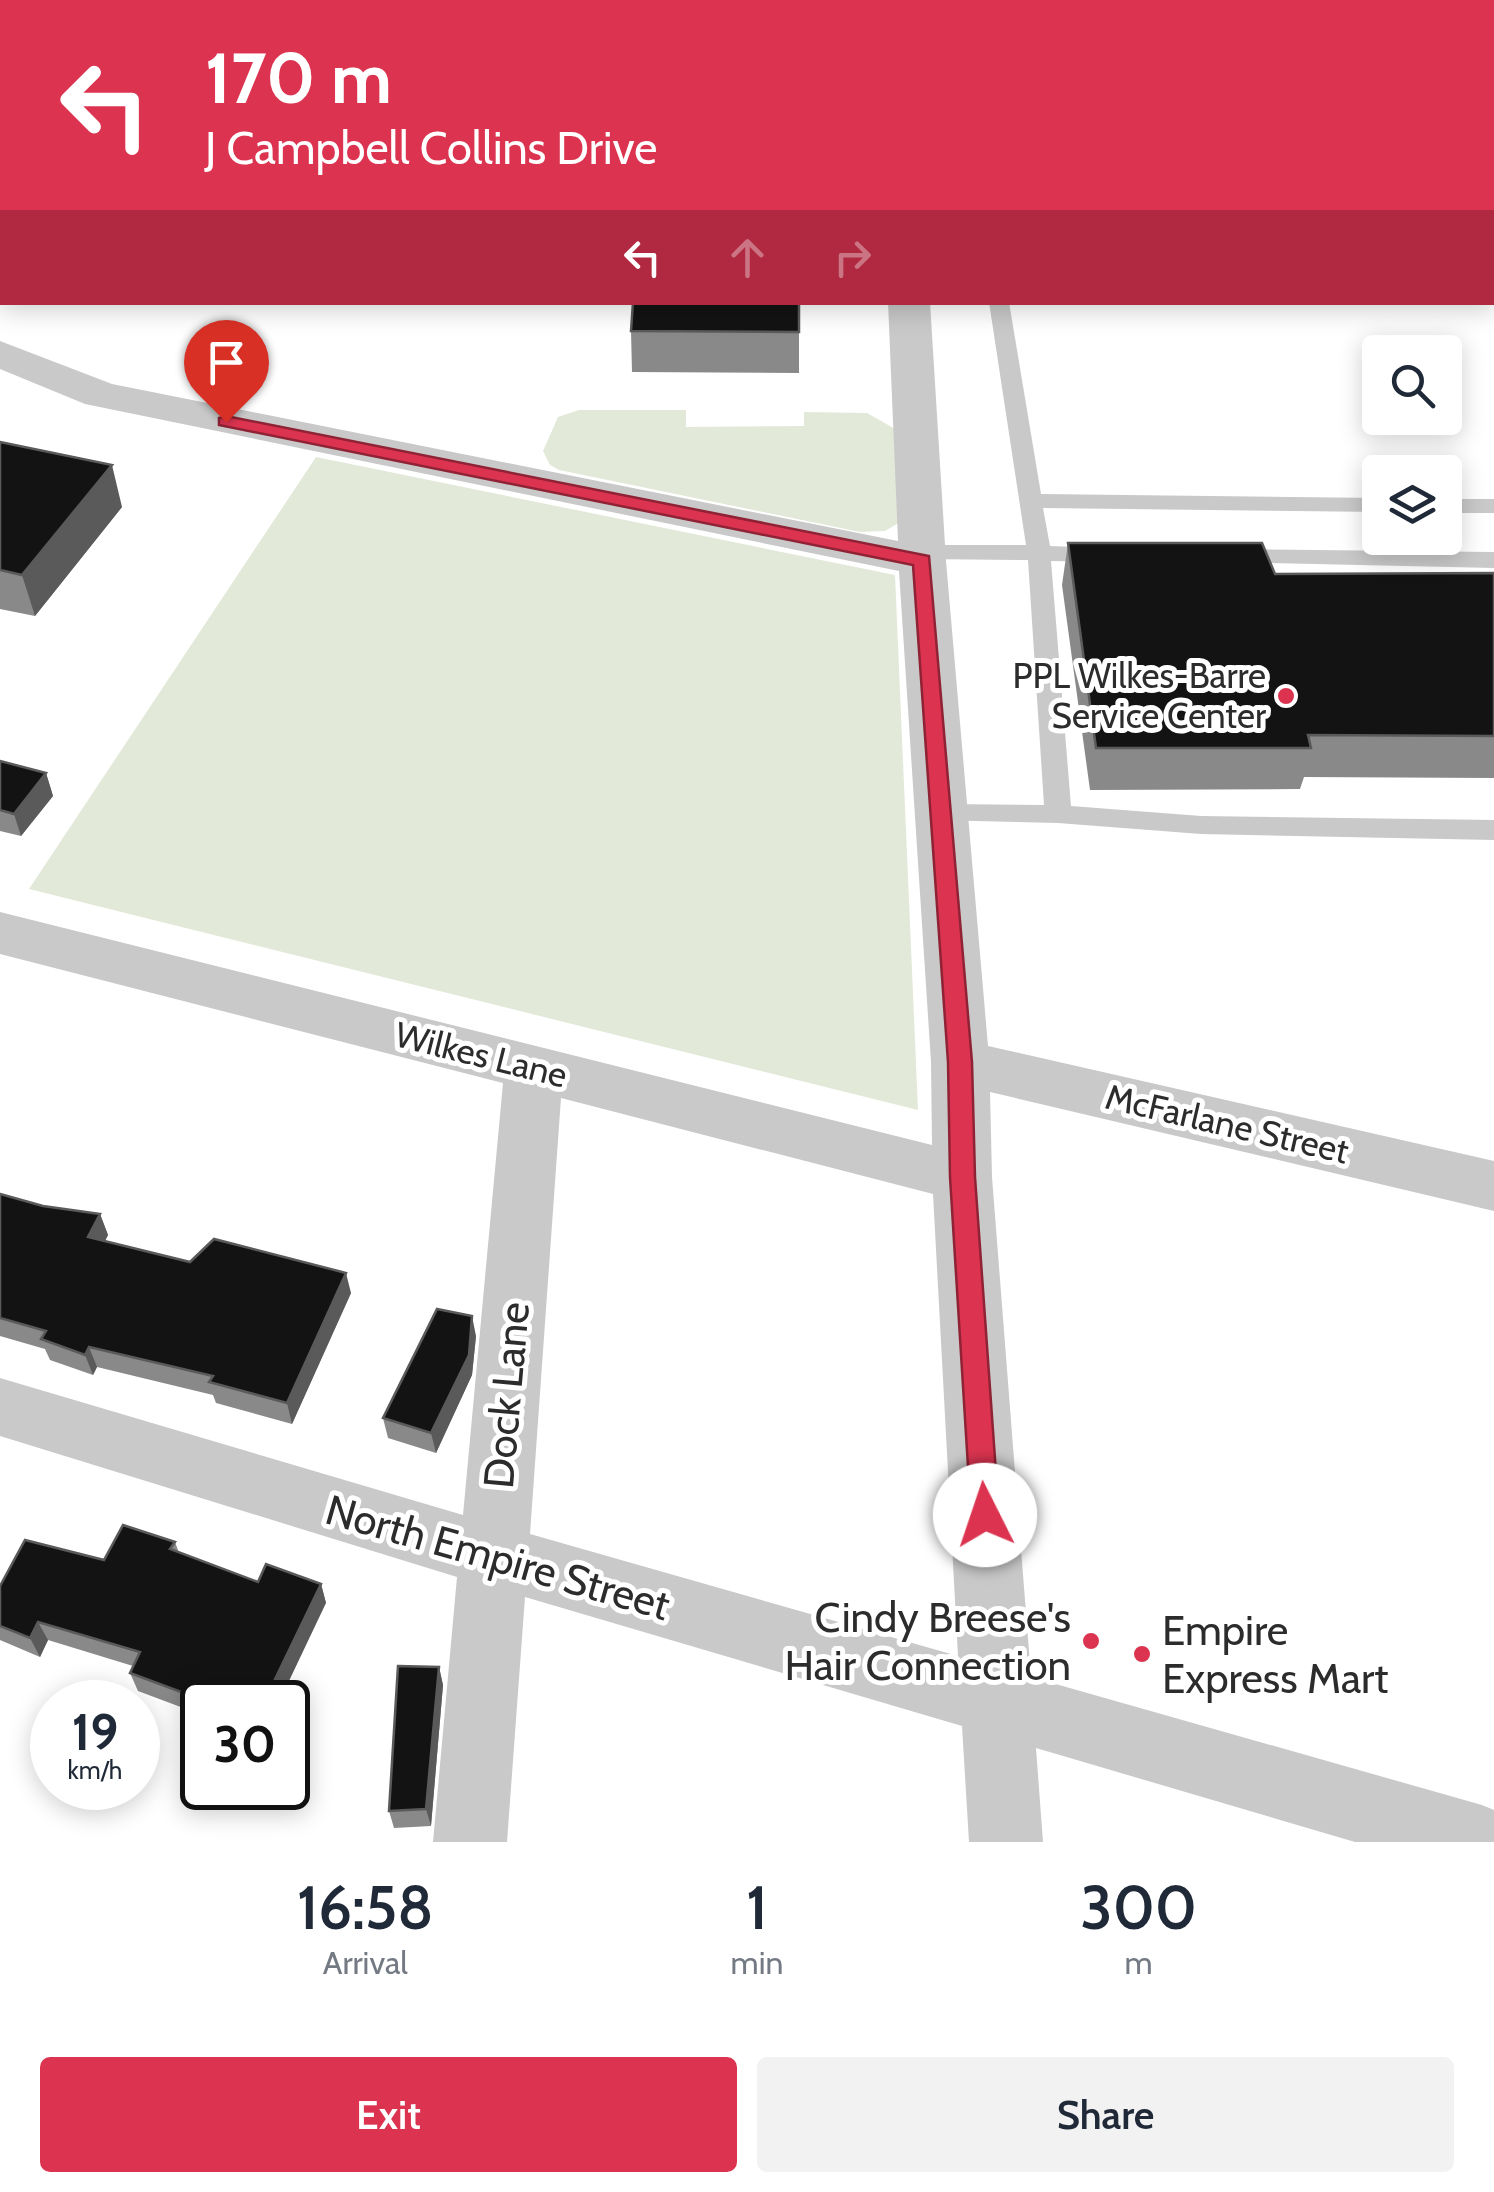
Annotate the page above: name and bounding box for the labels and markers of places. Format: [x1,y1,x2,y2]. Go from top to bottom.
pin [184,320,269,423]
place label: PPL Wilkes-Barre Service Center [1012,654,1266,737]
marker: PPL Wilkes-Barre Service Center [1275,685,1297,707]
place label: Cindy Breese's Hair Connection [784,1591,1071,1691]
place label: Empire Express Mart [1162,1604,1388,1704]
marker: Cindy Breese's Hair Connection [1080,1630,1102,1652]
marker: Empire Express Mart [1131,1643,1153,1665]

